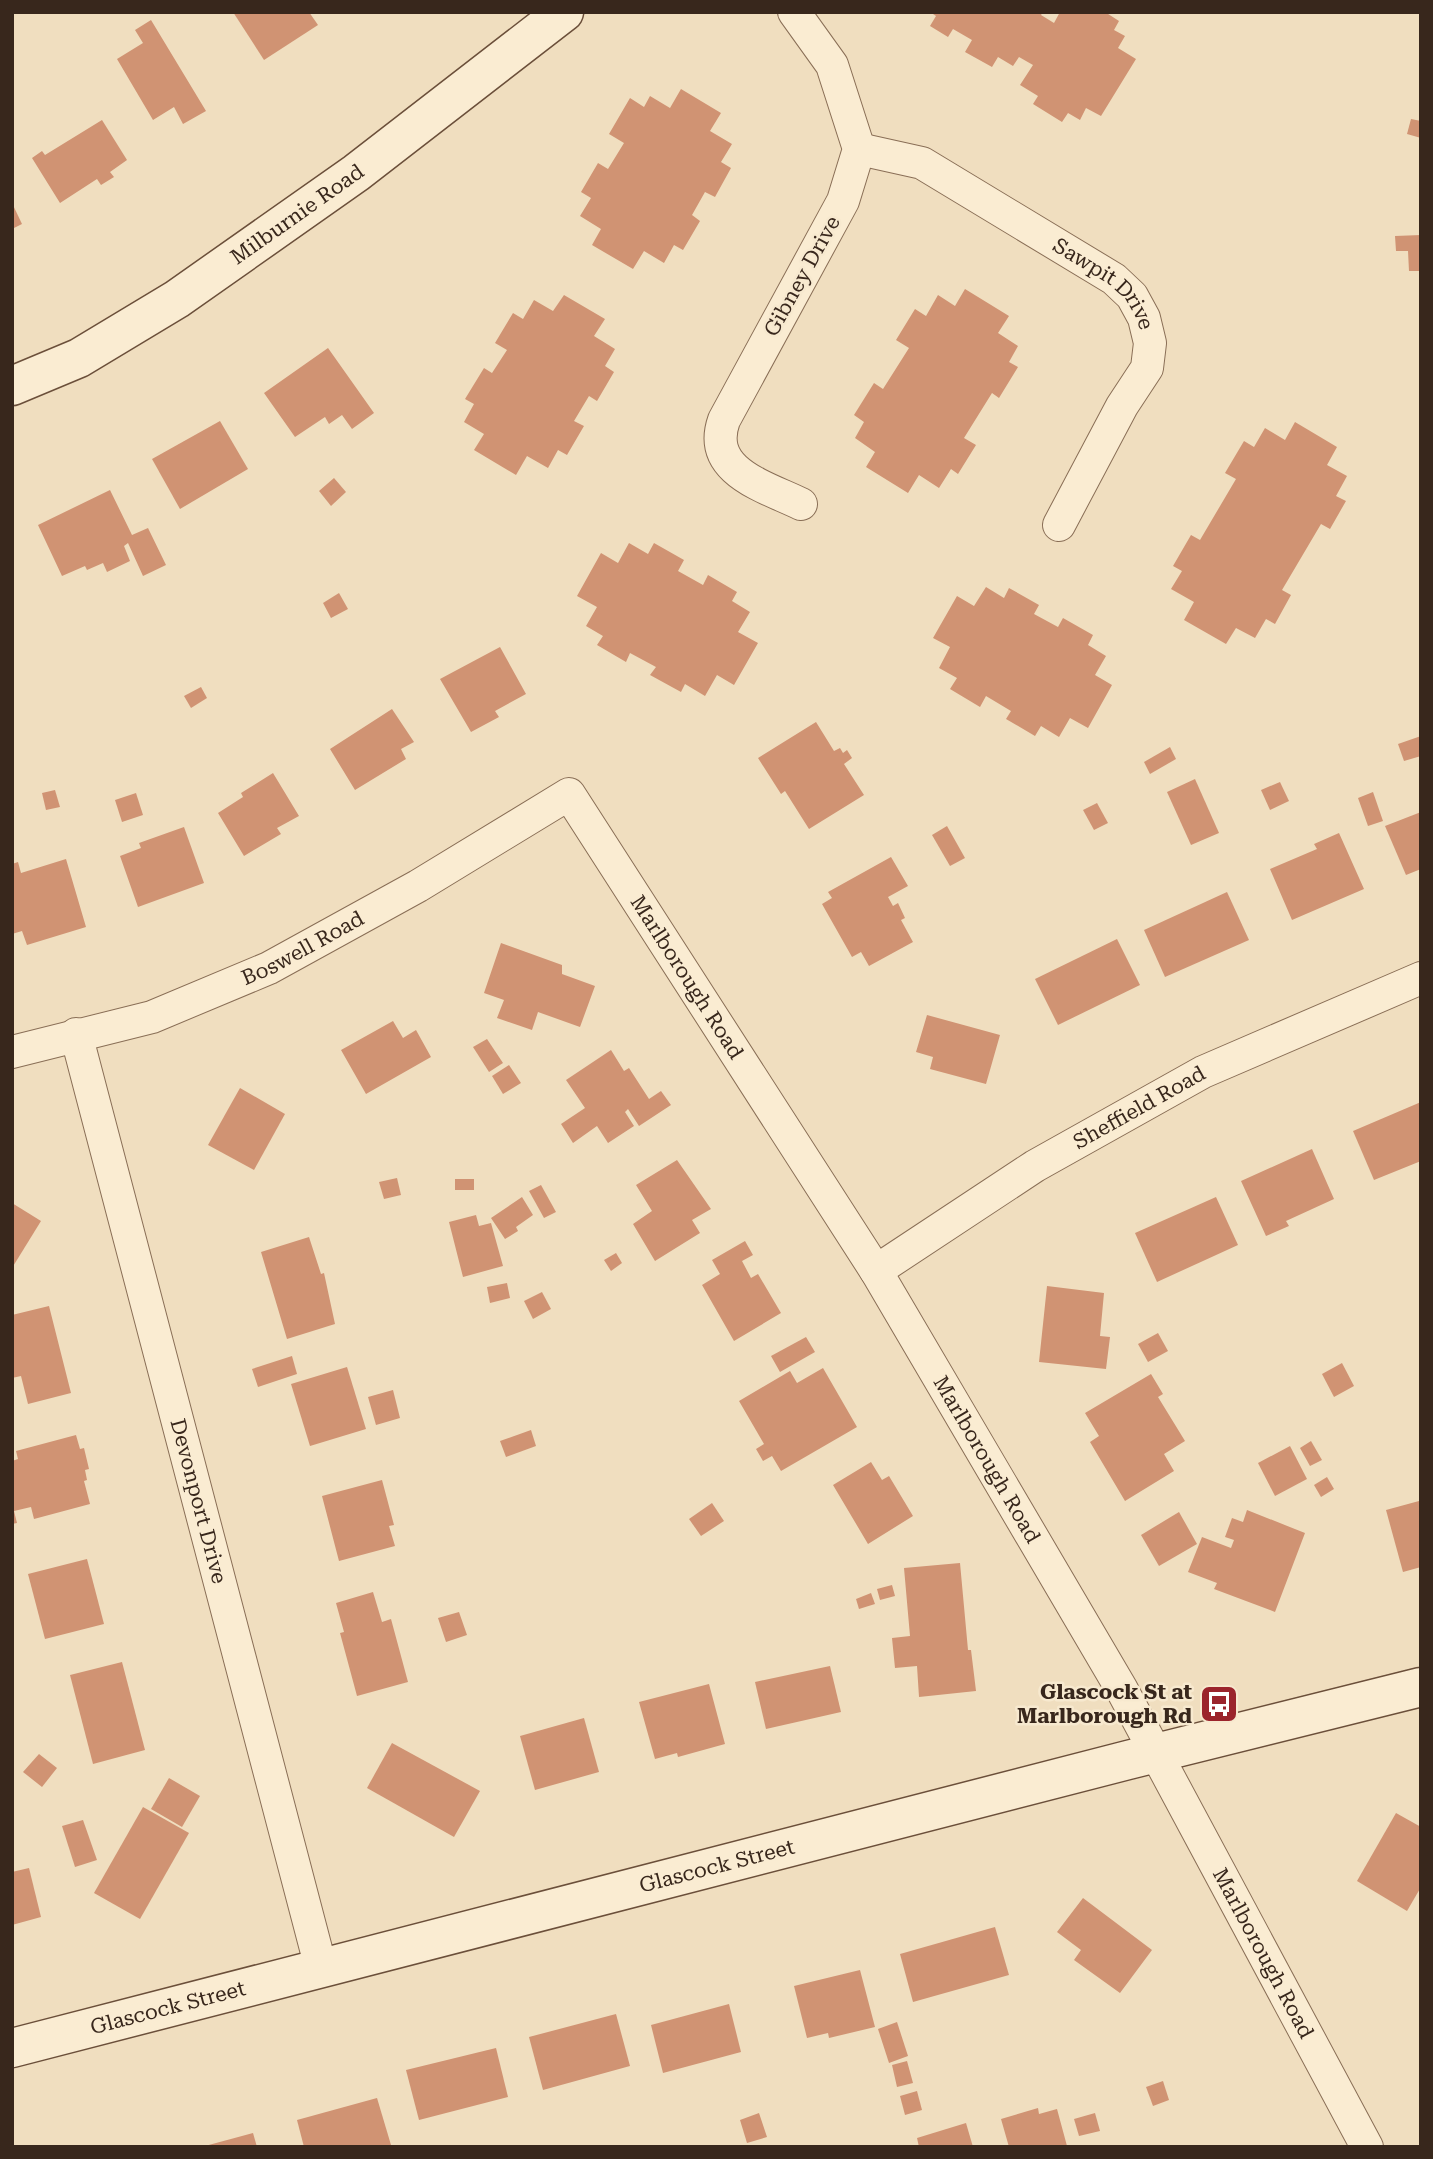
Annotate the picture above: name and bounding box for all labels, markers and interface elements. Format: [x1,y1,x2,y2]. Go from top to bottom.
street label: Milburnie Road [226,159,369,269]
street label: Gibney Drive [759,212,845,340]
street label: Sawpit Drive [1049,233,1158,332]
street label: Marlborough Road [626,891,749,1064]
street label: Boswell Road [238,906,368,990]
street label: Sheffield Road [1069,1061,1210,1154]
street label: Marlborough Road [928,1372,1045,1548]
street label: Devonport Drive [165,1416,232,1586]
place label: Glascock St at Marlborough Rd [1017,1680,1192,1728]
bus stop icon: Glascock St at Marlborough Rd [1198,1683,1240,1725]
street label: Glascock Street [637,1835,797,1898]
street label: Marlborough Road [1208,1864,1319,2043]
street label: Glascock Street [88,1976,248,2039]

